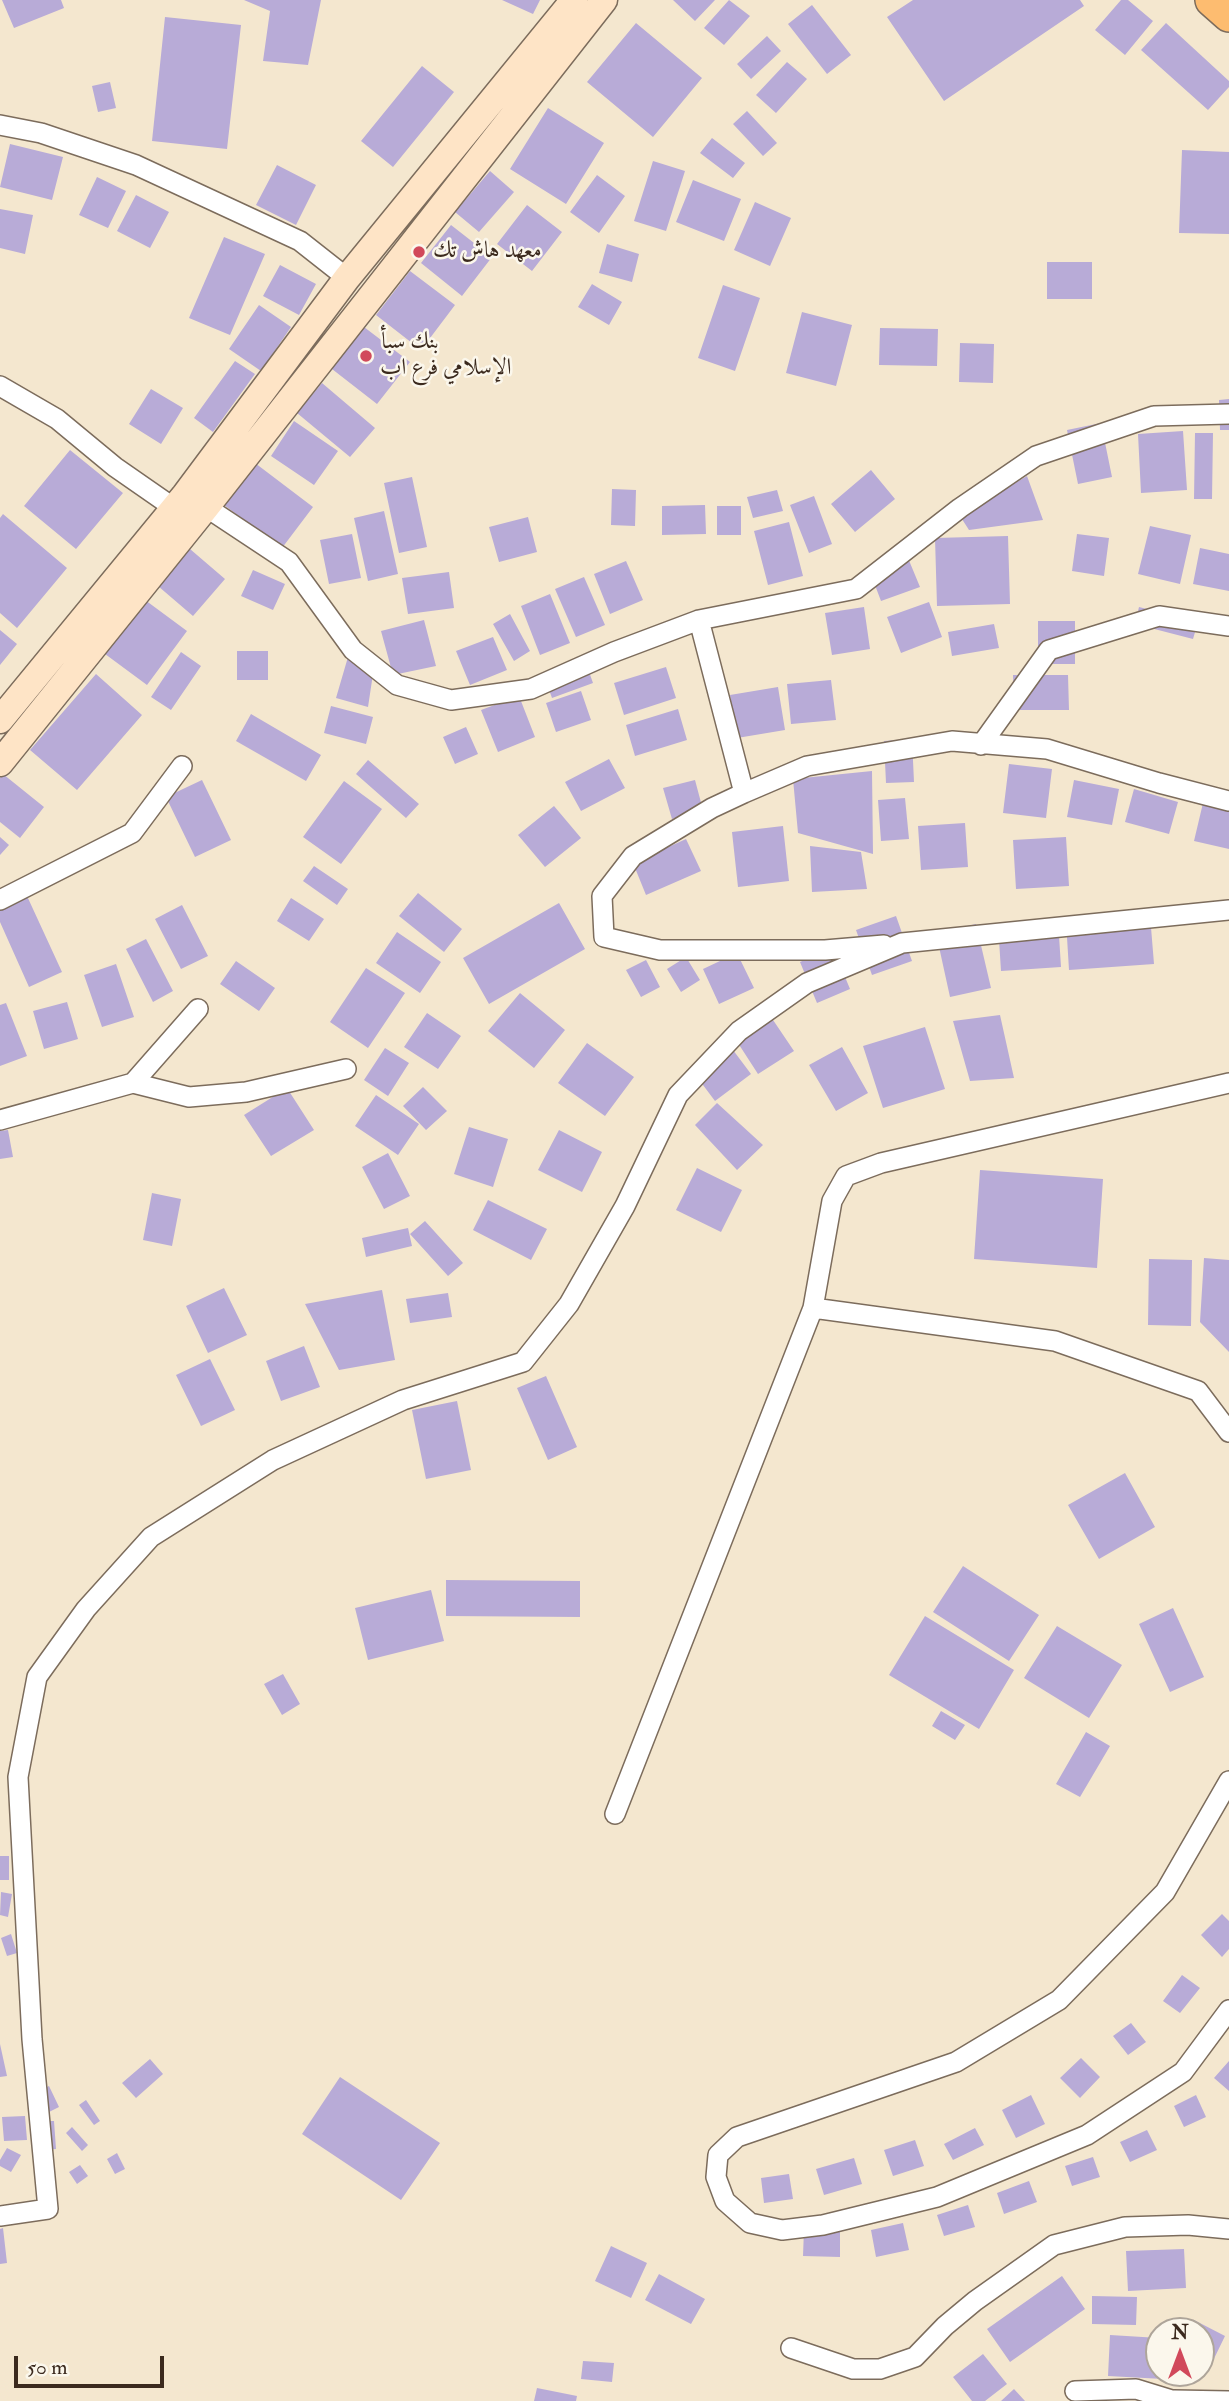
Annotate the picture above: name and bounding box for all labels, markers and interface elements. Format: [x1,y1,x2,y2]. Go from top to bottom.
place label: معهد هاش تك [433,238,542,266]
marker: معهد هاش تك [411,244,427,260]
place label: بنك سبأ الإسلامي فرع اب [380,329,512,383]
marker: بنك سبأ الإسلامي فرع اب [358,348,374,364]
north arrow [1145,2317,1215,2387]
text: N [1171,2321,1189,2345]
scale bar [18,2342,168,2386]
text: 50 m [27,2354,68,2381]

